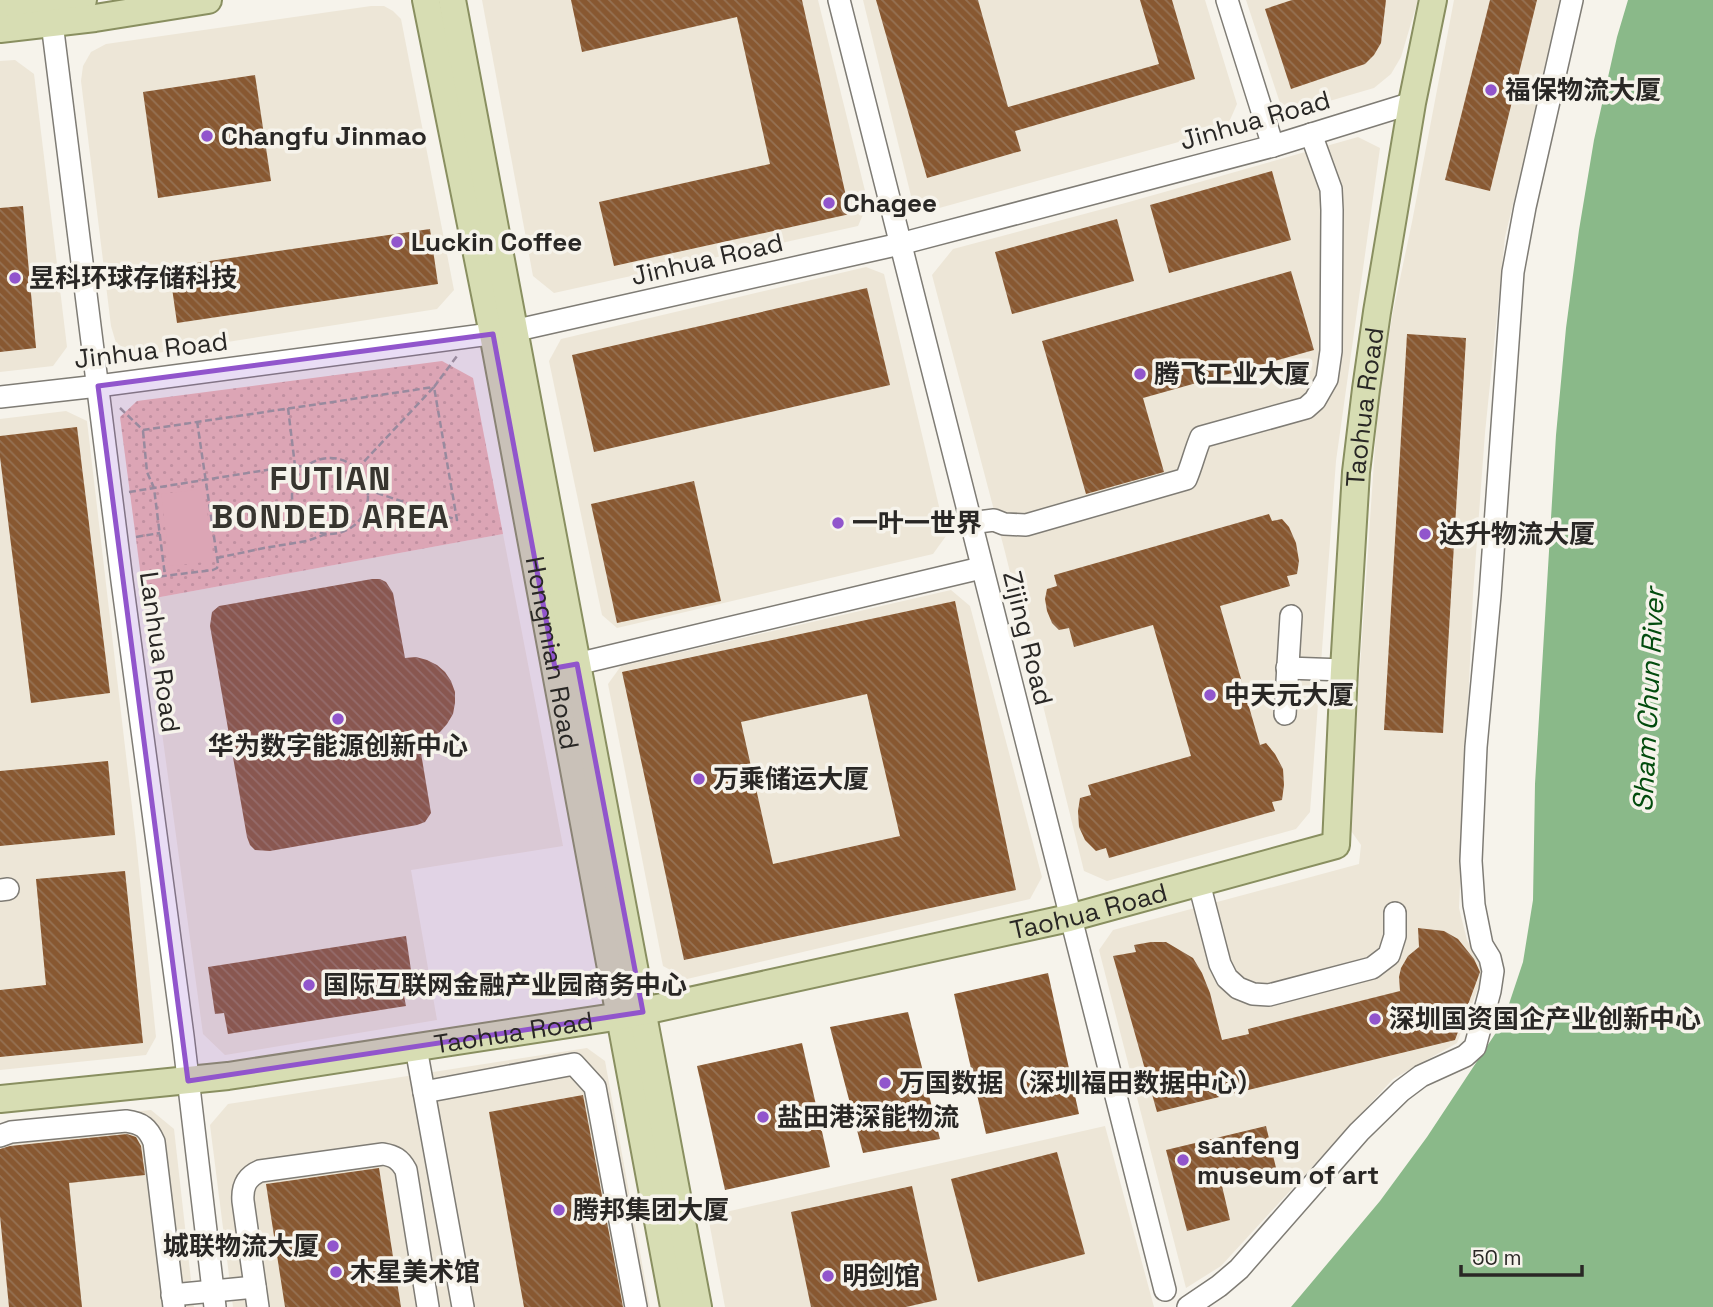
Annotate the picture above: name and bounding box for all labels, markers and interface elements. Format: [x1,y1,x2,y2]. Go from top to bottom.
place label: 福保物流大厦 [1505,73,1661,107]
street label: Jinhua Road [1176,82,1334,158]
marker: 福保物流大厦 [1483,82,1499,98]
place label: Changfu Jinmao [221,119,427,153]
marker: Changfu Jinmao [199,128,215,144]
place label: Chagee [843,186,937,220]
marker: Chagee [821,195,837,211]
place label: Luckin Coffee [411,225,582,259]
street label: Jinhua Road [628,225,786,293]
marker: Luckin Coffee [389,234,405,250]
place label: 昱科环球存储科技 [29,261,237,295]
marker: 昱科环球存储科技 [7,270,23,286]
street label: Jinhua Road [72,324,230,376]
street label: Taohua Road [1338,325,1392,488]
place label: 腾飞工业大厦 [1154,357,1310,391]
marker: 腾飞工业大厦 [1132,366,1148,382]
district label: FUTIAN BONDED AREA [211,458,451,538]
place label: 一叶一世界 [852,506,982,540]
marker: 一叶一世界 [830,515,846,531]
place label: 达升物流大厦 [1439,517,1595,551]
marker: 达升物流大厦 [1417,526,1433,542]
street label: Hongmian Road [518,553,587,752]
street label: Zijing Road [995,567,1061,709]
street label: Lanhua Road [132,569,188,735]
water label: Sham Chun River [1624,584,1672,813]
place label: 中天元大厦 [1224,678,1354,712]
marker: 中天元大厦 [1202,687,1218,703]
marker: 华为数字能源创新中心 [330,711,346,727]
place label: 华为数字能源创新中心 [208,729,468,763]
place label: 万乘储运大厦 [713,762,869,796]
marker: 万乘储运大厦 [691,771,707,787]
street label: Taohua Road [1007,875,1171,947]
place label: 国际互联网金融产业园商务中心 [323,968,687,1002]
marker: 国际互联网金融产业园商务中心 [301,977,317,993]
place label: 深圳国资国企产业创新中心 [1389,1002,1701,1036]
street label: Taohua Road [431,1003,596,1061]
marker: 深圳国资国企产业创新中心 [1367,1011,1383,1027]
place label: 万国数据（深圳福田数据中心） [899,1066,1263,1100]
marker: 万国数据（深圳福田数据中心） [877,1075,893,1091]
place label: 盐田港深能物流 [777,1100,959,1134]
marker: 盐田港深能物流 [755,1109,771,1125]
place label: sanfeng museum of art [1197,1128,1379,1192]
marker: sanfeng museum of art [1175,1152,1191,1168]
place label: 腾邦集团大厦 [573,1193,729,1227]
marker: 腾邦集团大厦 [551,1202,567,1218]
place label: 城联物流大厦 [163,1229,319,1263]
scale bar [1461,1234,1582,1278]
marker: 城联物流大厦 [325,1238,341,1254]
text: 50 m [1472,1244,1522,1271]
place label: 木星美术馆 [350,1255,480,1289]
place label: 明剑馆 [842,1259,920,1293]
marker: 木星美术馆 [328,1264,344,1280]
marker: 明剑馆 [820,1268,836,1284]

